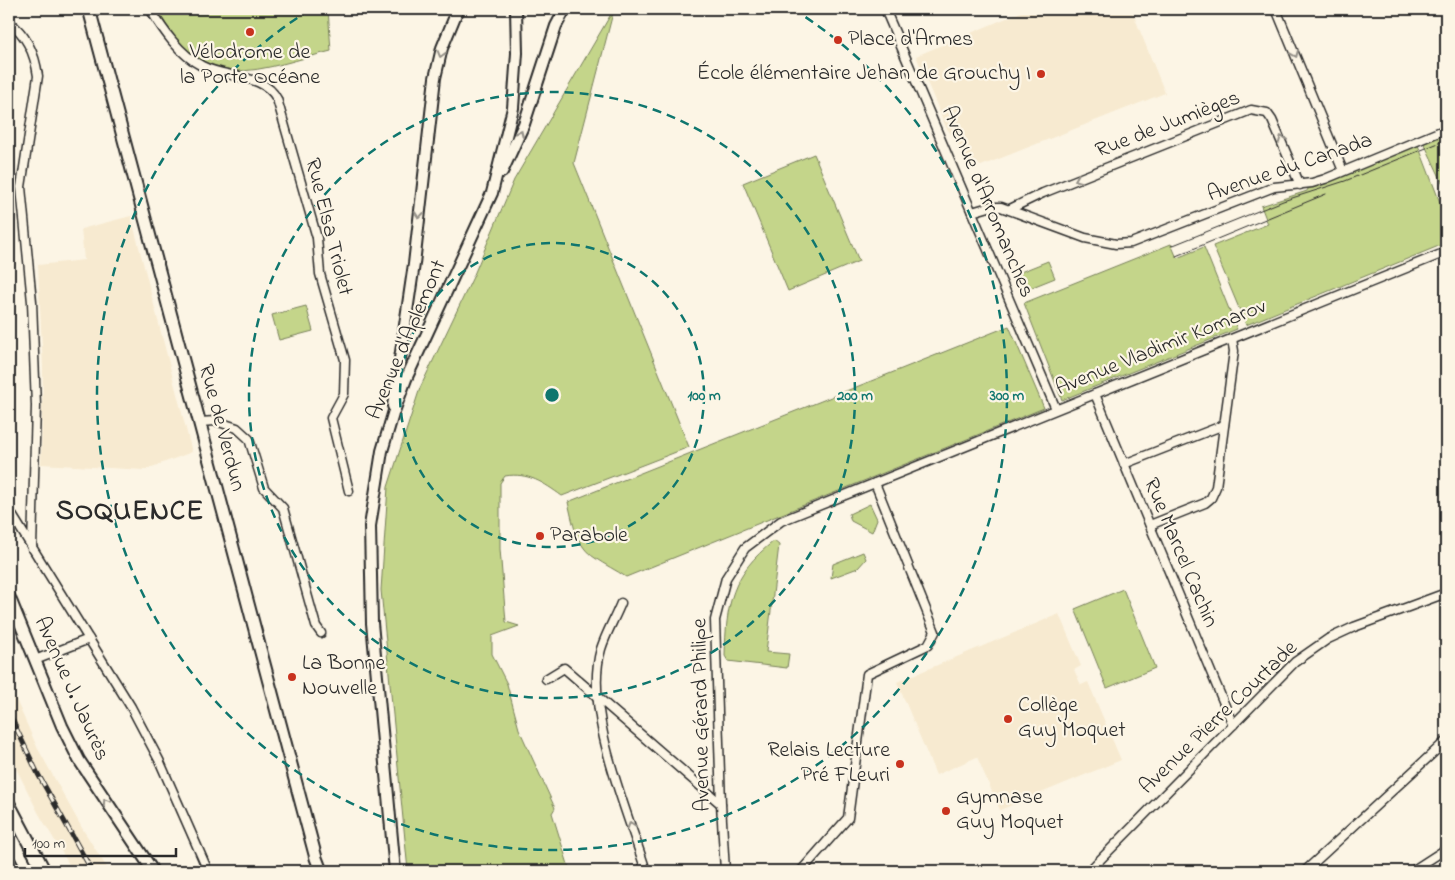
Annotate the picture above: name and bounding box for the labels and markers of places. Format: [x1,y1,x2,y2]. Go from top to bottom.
place label: Place d'Armes [848,24,973,56]
marker: Vélodrome de la Porte Océane [244,26,256,38]
marker: Place d'Armes [832,34,844,46]
place label: Vélodrome de la Porte Océane [180,37,320,94]
place label: École élémentaire Jehan de Grouchy I [697,58,1031,91]
marker: École élémentaire Jehan de Grouchy I [1035,68,1047,80]
centre of rings [543,386,561,404]
place label: Parabole [550,520,628,552]
marker: Parabole [534,530,546,542]
place label: La Bonne Nouvelle [302,648,385,705]
marker: La Bonne Nouvelle [286,671,298,683]
place label: Collège Guy Moquet [1018,690,1126,748]
marker: Collège Guy Moquet [1002,713,1014,725]
place label: Relais Lecture Pré FLeuri [767,735,890,792]
marker: Relais Lecture Pré FLeuri [894,758,906,770]
place label: Gymnase Guy Moquet [956,782,1064,840]
marker: Gymnase Guy Moquet [940,805,952,817]

